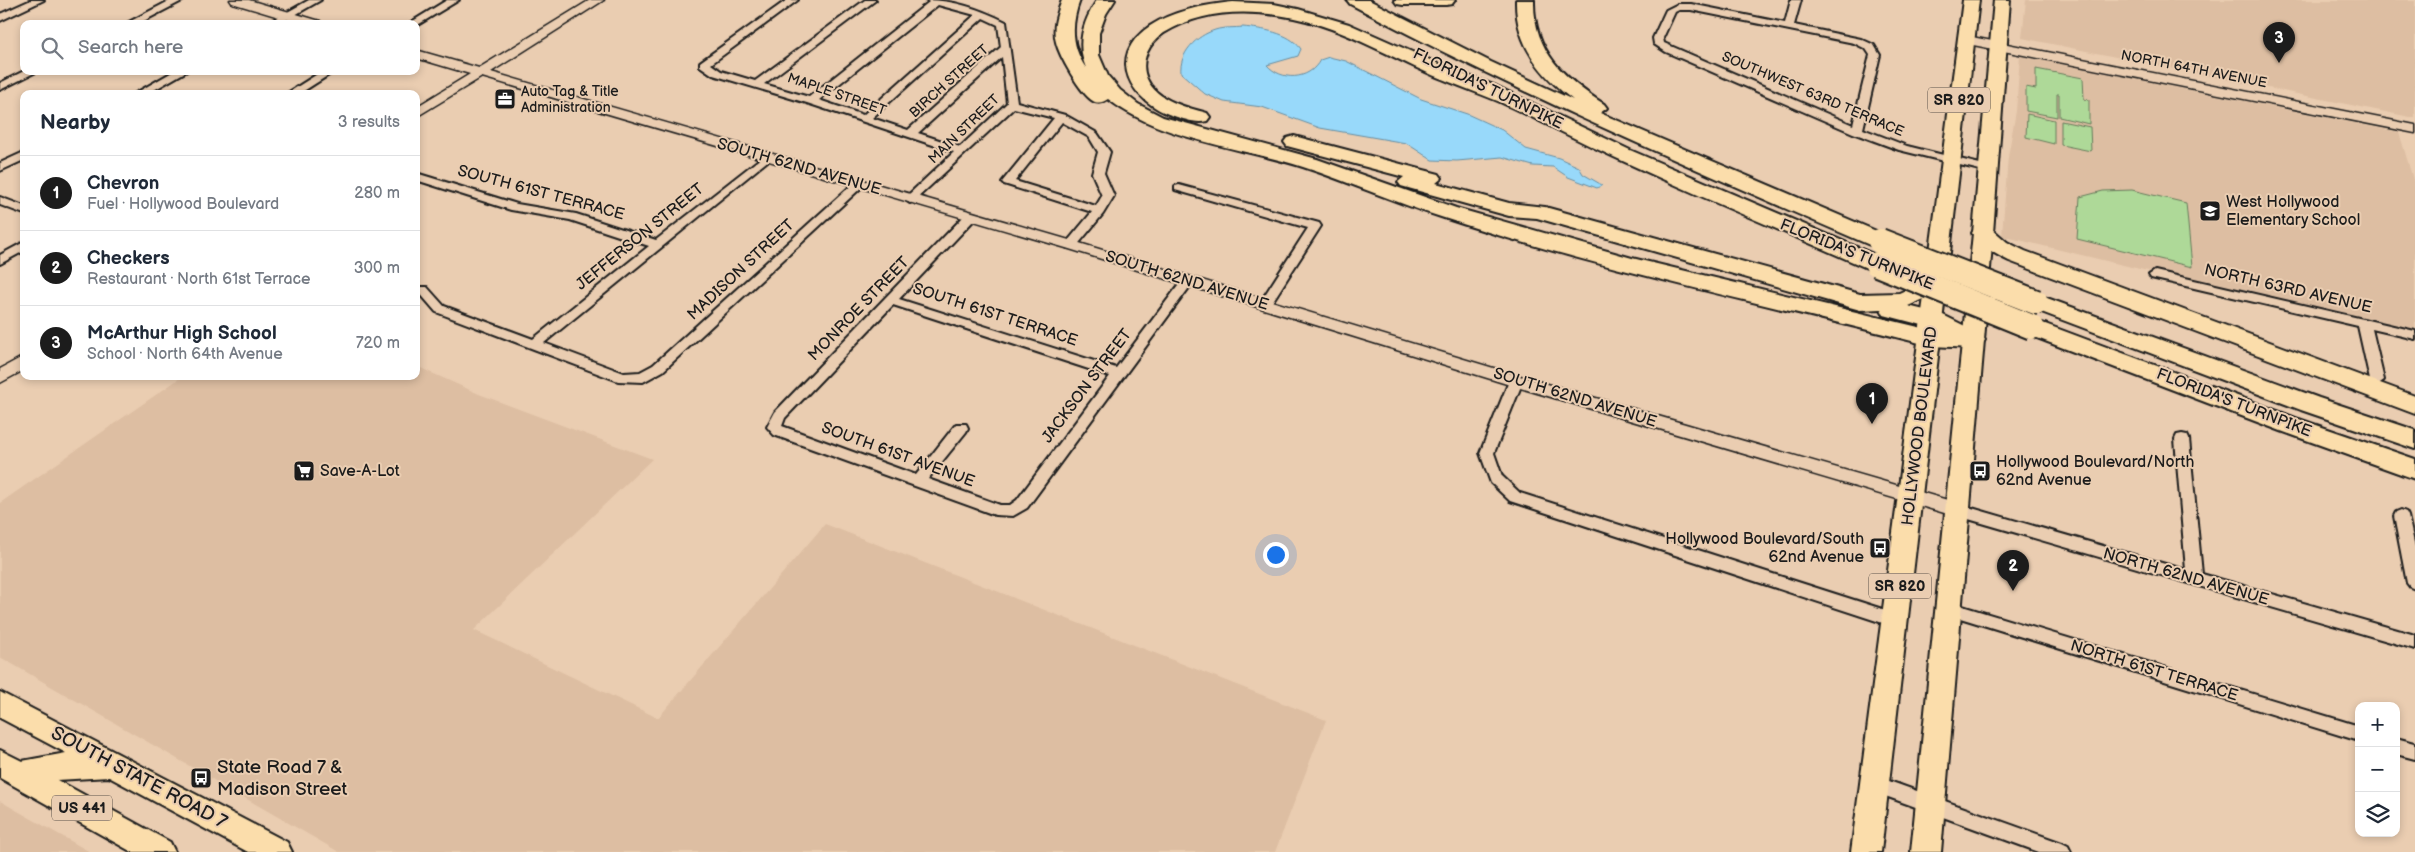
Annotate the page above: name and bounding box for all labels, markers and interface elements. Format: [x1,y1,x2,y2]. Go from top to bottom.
search box [20,20,420,75]
pin: 3 [2263,22,2295,63]
icon: search [38,34,66,62]
text: Search here [78,36,183,59]
street label: BIRCH STREET [906,40,993,121]
street label: FLORIDA'S TURNPIKE [1410,44,1566,134]
street label: NORTH 64TH AVENUE [2120,47,2268,91]
street label: SOUTHWEST 63RD TERRACE [1719,48,1907,140]
street label: MAPLE STREET [785,69,889,119]
place label: Auto Tag & Title Administration [521,83,619,116]
office icon: Auto Tag & Title Administration [493,87,517,111]
road number: SR 820 [1928,88,1990,112]
street label: MAIN STREET [925,90,1004,167]
text: Nearby [40,110,110,135]
text: 3 results [338,113,400,132]
street label: SOUTH 62ND AVENUE [715,134,883,200]
street label: SOUTH 61ST TERRACE [455,162,627,224]
text: Chevron [87,172,159,195]
street label: JEFFERSON STREET [572,179,708,294]
text: 1 [53,184,59,203]
text: 280 m [354,184,400,203]
place label: West Hollywood Elementary School [2226,193,2360,230]
text: Fuel · Hollywood Boulevard [87,195,279,214]
school or university icon: West Hollywood Elementary School [2198,199,2222,223]
street label: MADISON STREET [684,215,799,324]
street label: FLORIDA'S TURNPIKE [1777,215,1937,295]
text: Checkers [87,247,170,270]
street label: SOUTH 62ND AVENUE [1103,247,1271,315]
street label: MONROE STREET [805,253,914,365]
text: 2 [51,259,61,278]
text: 300 m [354,259,400,278]
street label: NORTH 63RD AVENUE [2202,260,2374,318]
text: Restaurant · North 61st Terrace [87,270,311,289]
street label: SOUTH 61ST TERRACE [910,279,1080,351]
text: McArthur High School [87,322,277,345]
street label: JACKSON STREET [1038,325,1136,447]
street label: HOLLYWOOD BOULEVARD [1898,325,1942,527]
text: 3 [51,334,61,353]
text: 720 m [356,334,400,353]
text: School · North 64th Avenue [87,345,283,364]
street label: SOUTH 62ND AVENUE [1491,364,1659,432]
street label: FLORIDA'S TURNPIKE [2154,365,2314,441]
pin: 1 [1856,383,1888,424]
street label: SOUTH 61ST AVENUE [819,418,977,492]
place label: Hollywood Boulevard/North 62nd Avenue [1996,453,2195,490]
supermarket icon: Save-A-Lot [292,459,316,483]
bus stop icon: Hollywood Boulevard/North 62nd Avenue [1968,459,1992,483]
place label: Save-A-Lot [320,462,400,481]
place label: Hollywood Boulevard/South 62nd Avenue [1665,530,1864,567]
bus stop icon: Hollywood Boulevard/South 62nd Avenue [1868,536,1892,560]
your location [1263,542,1289,568]
street label: NORTH 62ND AVENUE [2101,544,2271,610]
pin: 2 [1997,550,2029,591]
road number: SR 820 [1869,574,1931,598]
street label: NORTH 61ST TERRACE [2068,636,2240,706]
map controls [2355,702,2400,837]
button: + [2355,702,2400,747]
street label: SOUTH STATE ROAD 7 [47,722,232,835]
button: − [2355,747,2400,792]
place label: State Road 7 & Madison Street [217,756,347,801]
bus stop icon: State Road 7 & Madison Street [189,766,213,790]
button: layers [2355,792,2400,837]
road number: US 441 [52,796,112,820]

